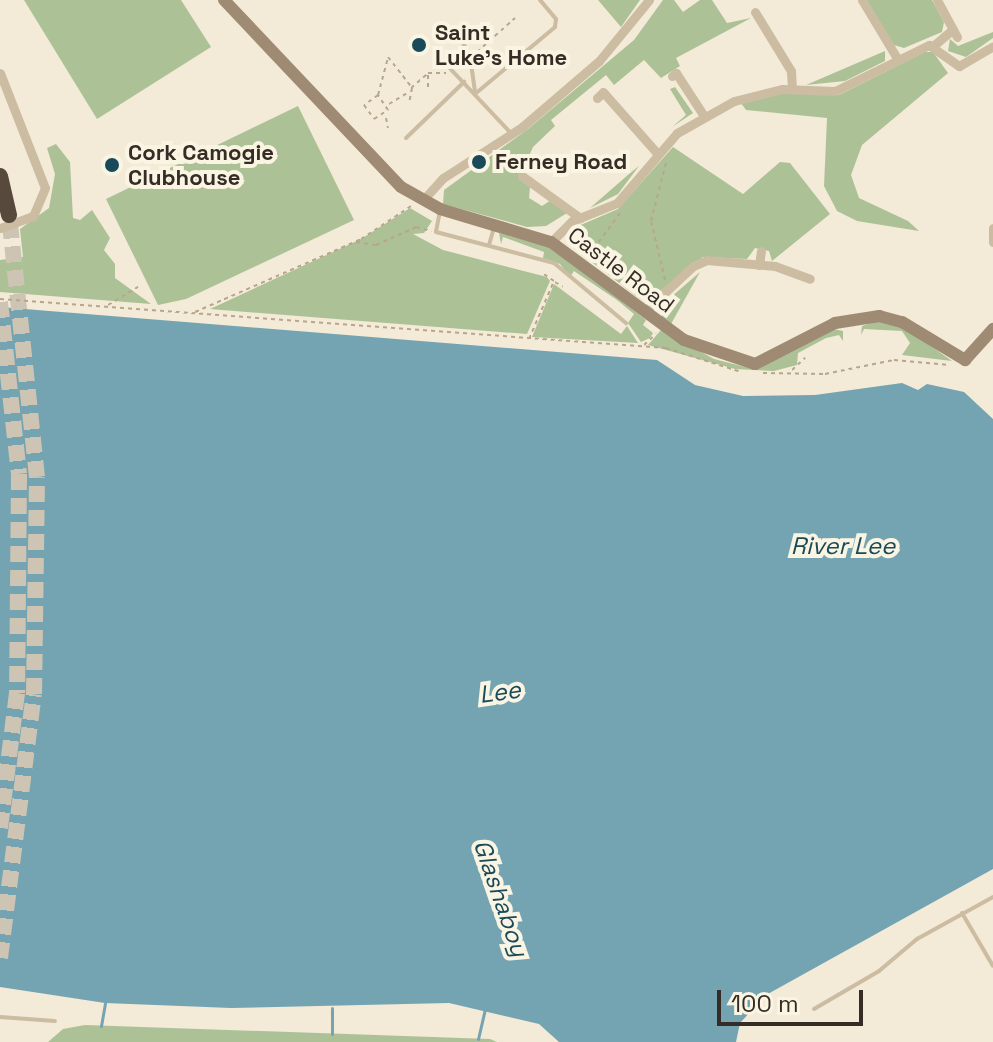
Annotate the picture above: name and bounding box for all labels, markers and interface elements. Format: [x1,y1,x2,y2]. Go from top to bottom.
place label: Saint Luke's Home [435,19,567,70]
marker: Saint Luke's Home [410,36,428,54]
place label: Cork Camogie Clubhouse [128,139,274,190]
place label: Ferney Road [495,149,627,175]
marker: Ferney Road [470,153,488,171]
marker: Cork Camogie Clubhouse [103,156,121,174]
street label: Castle Road [563,221,679,319]
water label: River Lee [791,532,895,560]
water label: Lee [477,675,523,709]
water label: Glashaboy [468,836,534,960]
scale bar [721,974,867,1024]
text: 100 m [731,988,799,1019]

